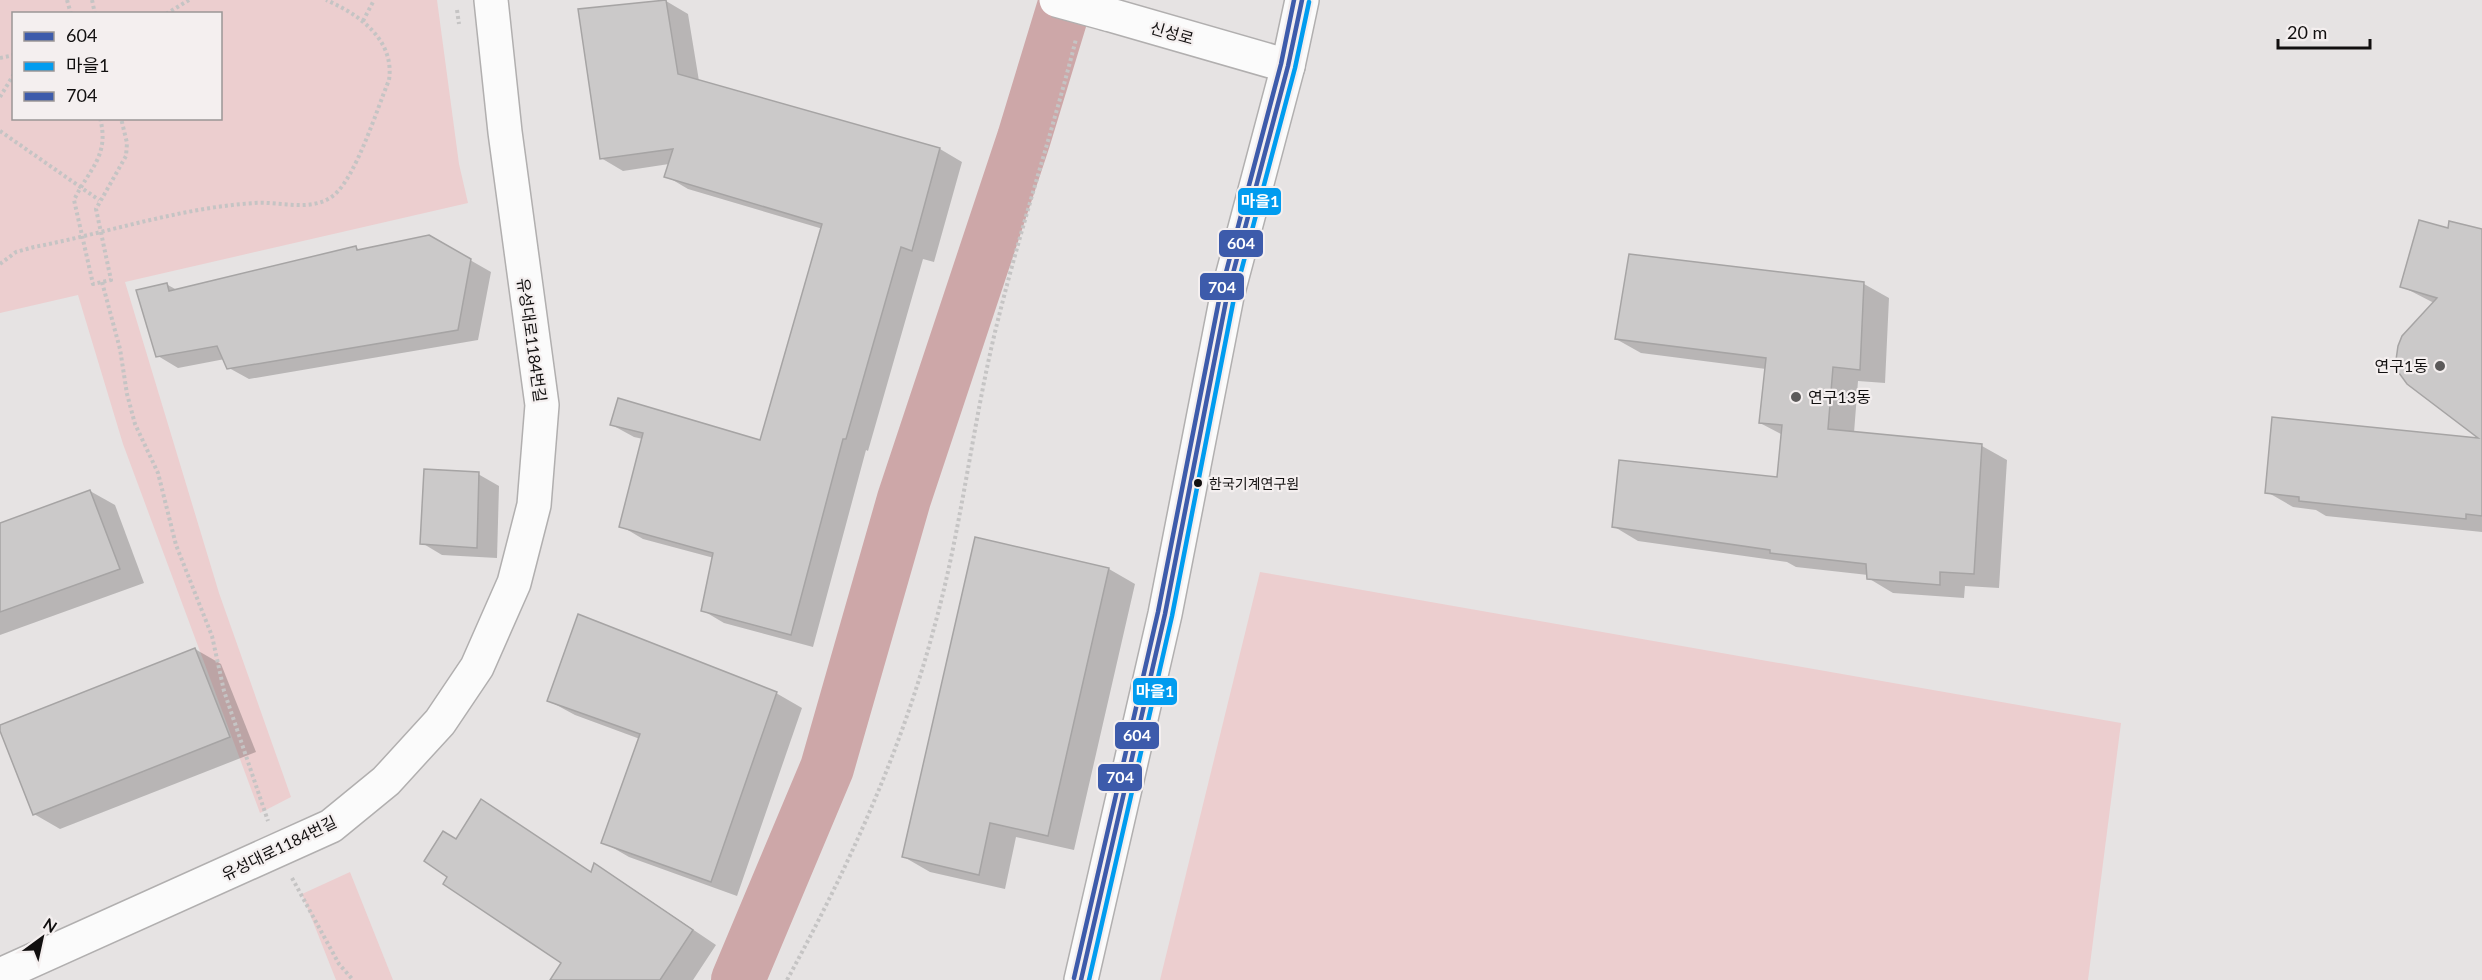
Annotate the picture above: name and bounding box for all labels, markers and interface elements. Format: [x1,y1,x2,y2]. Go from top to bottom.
legend [12,12,222,120]
scale bar [2278,12,2370,50]
street label: 신성로 [1148,17,1196,48]
text: 20 m [2287,21,2327,43]
text: 604 [66,24,97,46]
text: 마을1 [66,54,110,76]
text: 704 [66,84,97,106]
line badge: 마을1 [1237,187,1282,216]
text: 마을1 [1241,191,1279,210]
line badge: 604 [1218,229,1264,258]
text: 604 [1227,233,1255,252]
line badge: 704 [1199,272,1245,301]
street label: 유성대로1184번길 [514,276,551,403]
text: 704 [1208,277,1236,296]
place label: 연구1동 [2375,356,2428,375]
marker: 연구1동 [2433,359,2447,373]
place label: 연구13동 [1808,387,1871,406]
marker: 연구13동 [1789,390,1803,404]
place label: 한국기계연구원 [1209,475,1299,492]
marker: 한국기계연구원 [1192,477,1204,489]
line badge: 마을1 [1132,677,1178,706]
text: 마을1 [1136,681,1174,700]
line badge: 604 [1114,721,1160,750]
text: 604 [1123,725,1151,744]
line badge: 704 [1097,763,1143,792]
text: 704 [1106,767,1134,786]
street label: 유성대로1184번길 [218,812,339,884]
north arrow [12,908,72,968]
text: N [40,914,61,936]

